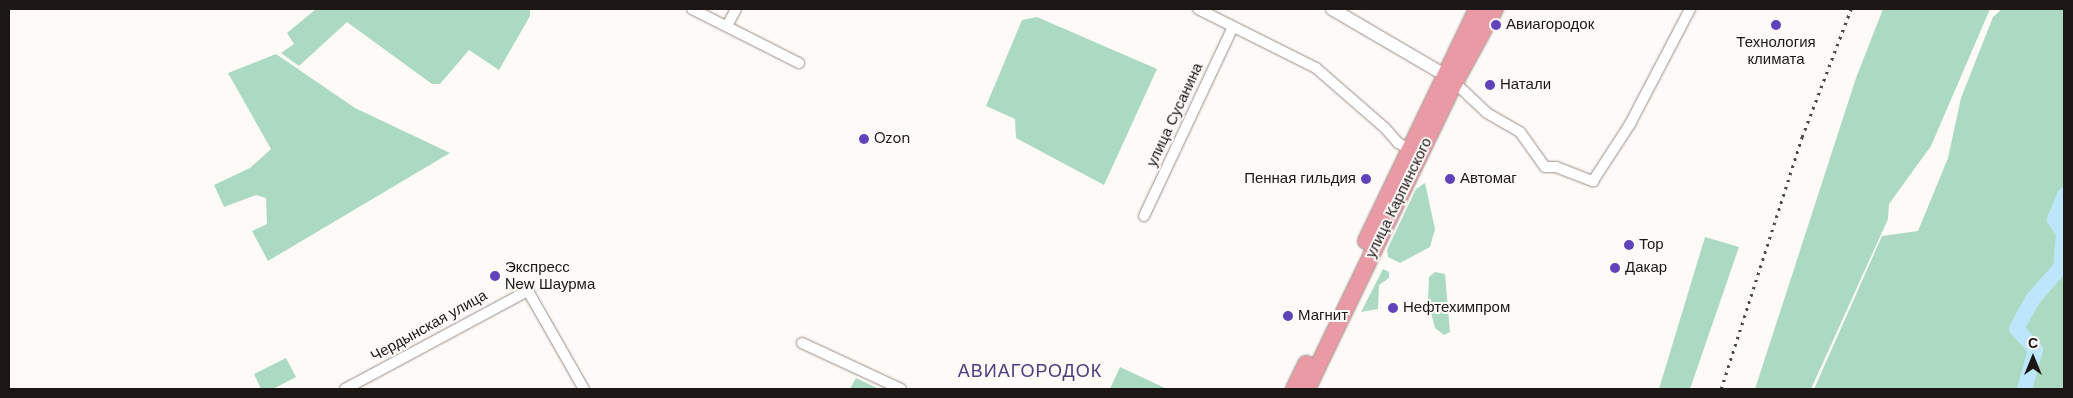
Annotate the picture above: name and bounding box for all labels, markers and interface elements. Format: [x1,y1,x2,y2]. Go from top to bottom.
place label: Авиагородок [1506,16,1594,34]
marker: Авиагородок [1490,19,1502,31]
marker: Технология климата [1770,19,1782,31]
place label: Технология климата [1736,33,1816,68]
street label: улица Сусанина [1143,60,1207,170]
place label: Натали [1500,76,1551,94]
marker: Натали [1484,79,1496,91]
place label: Ozon [874,130,910,148]
marker: Ozon [858,133,870,145]
street label: улица Карпинского [1362,135,1436,261]
place label: Пенная гильдия [1244,170,1356,188]
place label: Автомаг [1460,170,1517,188]
marker: Пенная гильдия [1360,173,1372,185]
marker: Автомаг [1444,173,1456,185]
place label: Тор [1639,236,1664,254]
marker: Тор [1623,239,1635,251]
place label: Экспресс New Шаурма [505,258,595,293]
place label: Дакар [1625,259,1667,277]
marker: Дакар [1609,262,1621,274]
marker: Экспресс New Шаурма [489,270,501,282]
street label: Чердынская улица [368,287,490,365]
place label: Нефтехимпром [1403,299,1510,317]
marker: Нефтехимпром [1387,302,1399,314]
place label: Магнит [1298,307,1348,325]
marker: Магнит [1282,310,1294,322]
north arrow [2008,333,2058,383]
text: С [2028,334,2038,352]
district label: АВИАГОРОДОК [956,360,1104,382]

